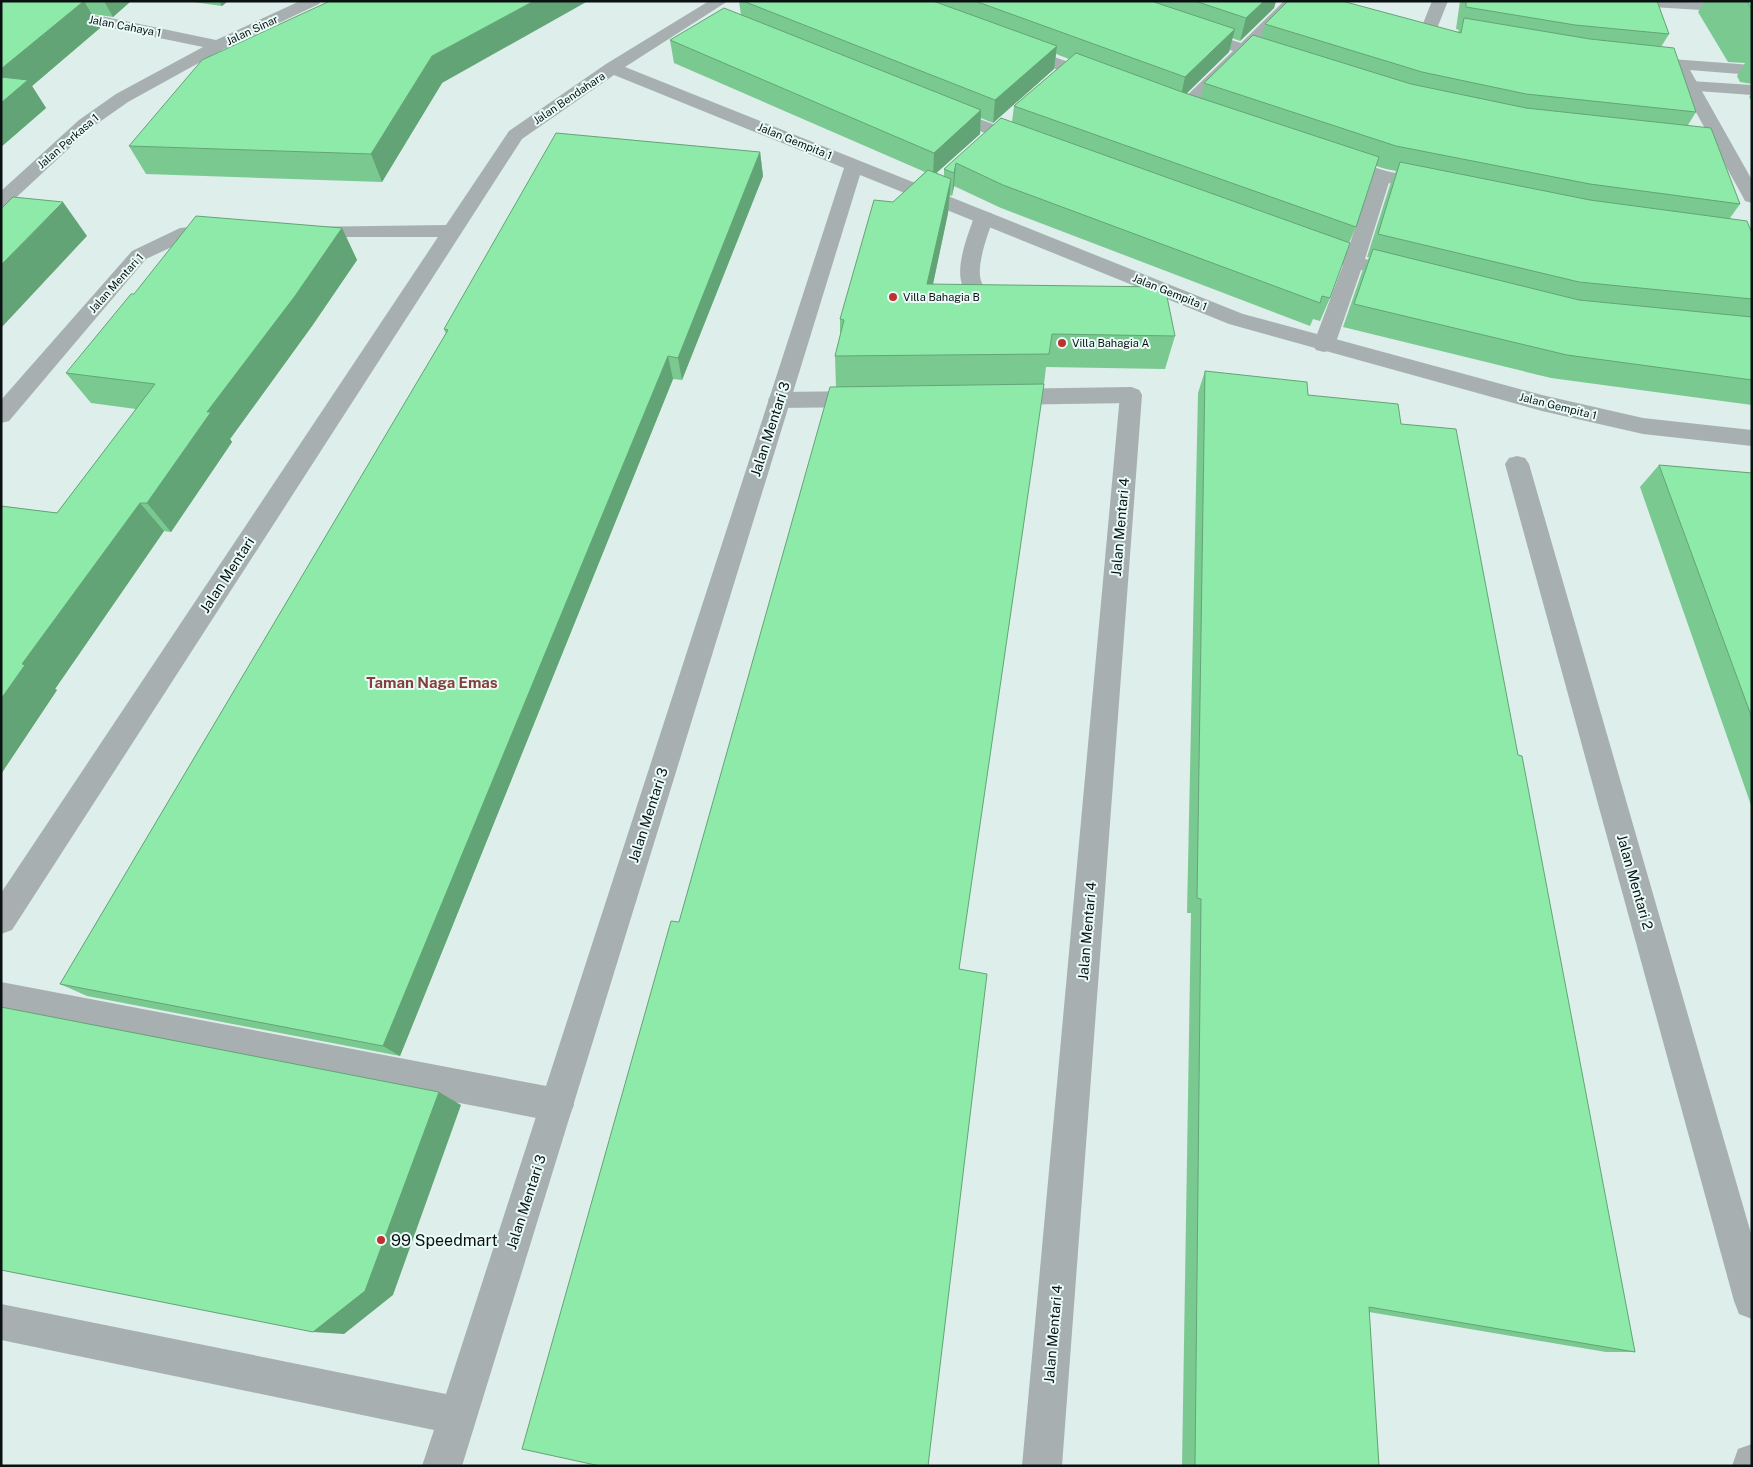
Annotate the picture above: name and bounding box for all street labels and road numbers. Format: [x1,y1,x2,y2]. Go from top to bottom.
street label: Jalan Cahaya 1 [88,13,162,39]
street label: Jalan Sinar [224,13,280,47]
street label: Jalan Bendahara [531,70,607,126]
street label: Jalan Perkasa 1 [35,111,101,171]
street label: Jalan Gempita 1 [756,121,834,161]
street label: Jalan Mentari 1 [86,251,146,315]
street label: Jalan Gempita 1 [1131,272,1209,312]
street label: Jalan Mentari 3 [747,379,793,478]
street label: Jalan Gempita 1 [1518,391,1598,421]
street label: Jalan Mentari 4 [1108,477,1132,577]
street label: Jalan Mentari [197,534,257,616]
street label: Jalan Mentari 3 [625,765,671,864]
street label: Jalan Mentari 2 [1614,832,1656,932]
street label: Jalan Mentari 4 [1075,881,1099,981]
street label: Jalan Mentari 3 [503,1152,549,1251]
street label: Jalan Mentari 4 [1041,1284,1065,1384]

